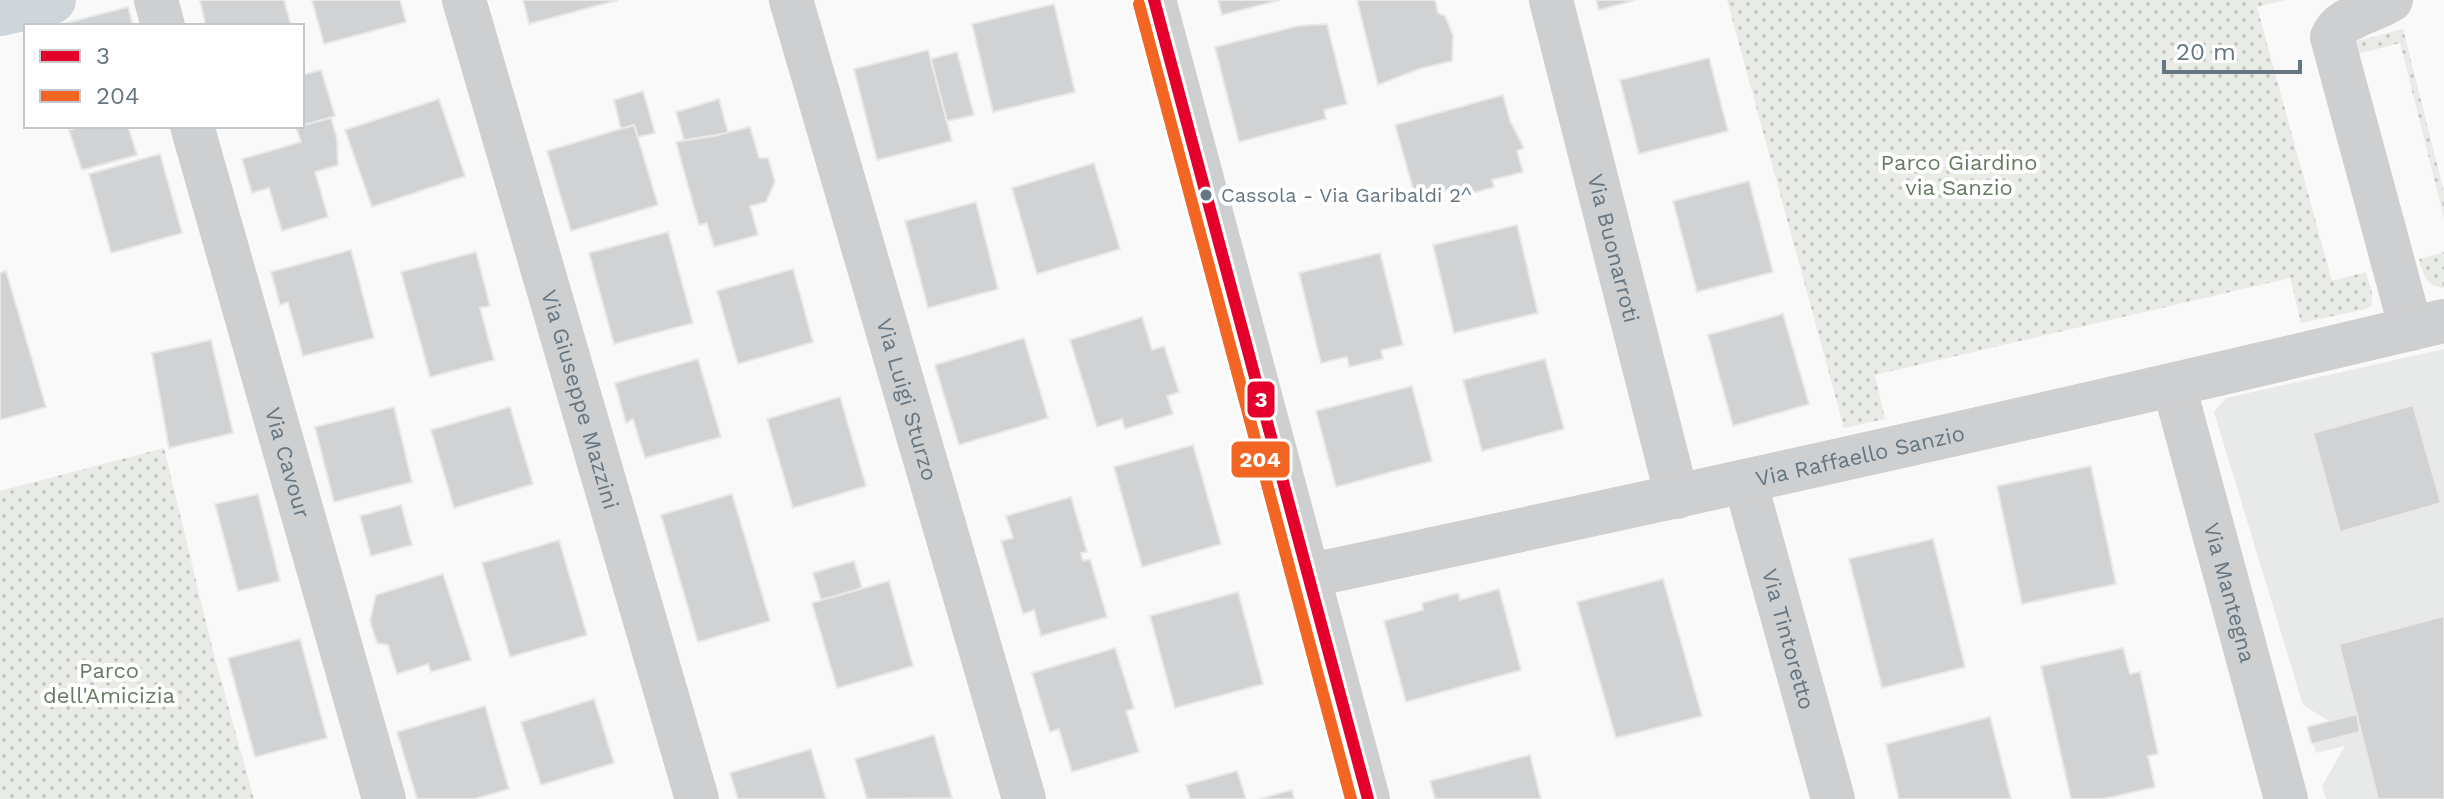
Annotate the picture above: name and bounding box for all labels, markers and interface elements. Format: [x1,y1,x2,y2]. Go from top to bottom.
legend [24,24,304,128]
scale bar [2164,24,2300,74]
text: 20 m [2176,38,2236,66]
text: 3 [96,42,110,70]
text: 204 [96,82,140,110]
park label: Parco Giardino via Sanzio [1881,150,2037,200]
street label: Via Buonarroti [1583,171,1645,325]
place label: Cassola - Via Garibaldi 2^ [1221,183,1472,207]
marker: Cassola - Via Garibaldi 2^ [1198,187,1214,203]
street label: Via Giuseppe Mazzini [537,287,624,512]
street label: Via Luigi Sturzo [872,315,943,483]
line badge: 3 [1246,380,1276,419]
text: 3 [1254,387,1268,412]
street label: Via Cavour [260,404,316,521]
street label: Via Raffaello Sanzio [1753,420,1967,491]
line badge: 204 [1230,440,1291,479]
text: 204 [1239,447,1281,472]
street label: Via Mantegna [2199,520,2261,665]
street label: Via Tintoretto [1757,566,1820,712]
park label: Parco dell'Amicizia [43,658,175,708]

